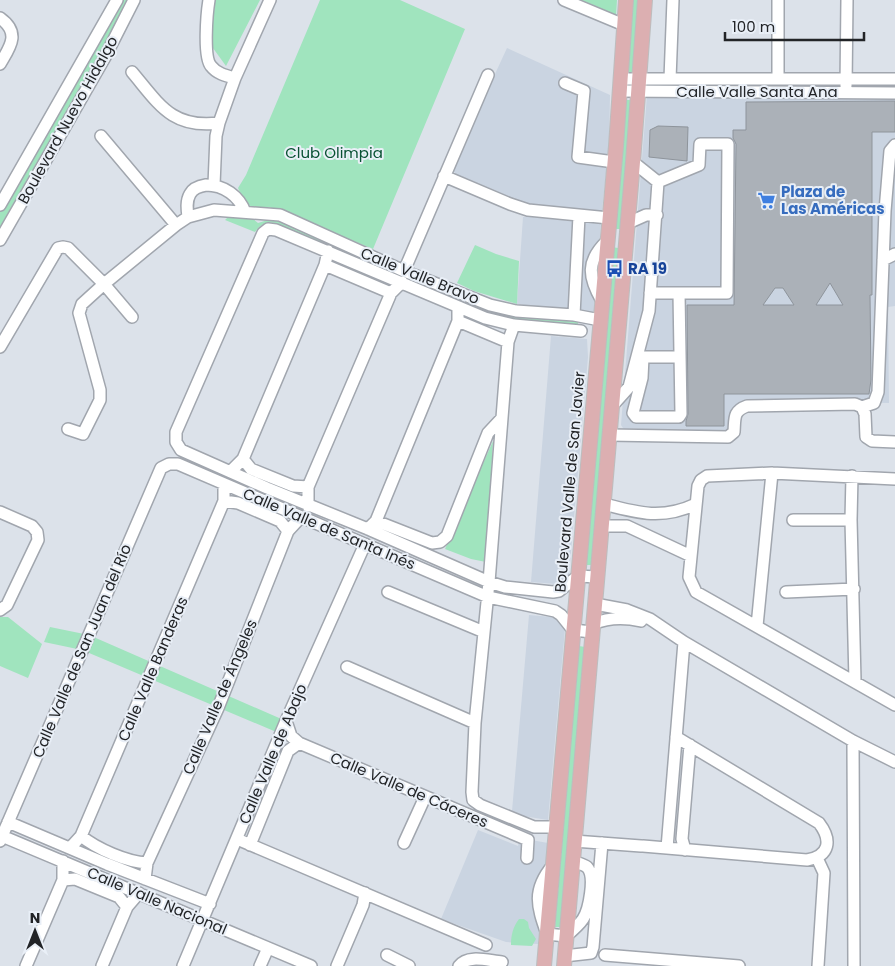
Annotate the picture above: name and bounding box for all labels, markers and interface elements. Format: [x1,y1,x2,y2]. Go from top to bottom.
scale bar [725,10,864,42]
text: 100 m [732,16,775,37]
street label: Boulevard Nuevo Hidalgo [13,32,123,207]
street label: Calle Valle Santa Ana [676,81,838,102]
park label: Club Olimpia [285,142,383,163]
place label: Plaza de Las Américas [781,181,885,219]
supermarket icon: Plaza de Las Américas [757,191,777,211]
street label: Calle Valle Bravo [358,242,483,309]
place label: RA 19 [628,258,667,279]
bus stop icon: RA 19 [604,259,624,279]
street label: Boulevard Valle de San Javier [549,370,590,593]
street label: Calle Valle de Santa Inés [240,483,419,574]
street label: Calle Valle de San Juan del Río [27,541,136,761]
street label: Calle Valle Banderas [113,593,193,744]
street label: Calle Valle de Ángeles [177,616,262,778]
street label: Calle Valle de Abajo [233,680,312,827]
street label: Calle Valle de Cáceres [327,747,492,832]
street label: Calle Valle Nacional [84,862,230,939]
north arrow [10,906,60,956]
text: N [30,908,40,928]

